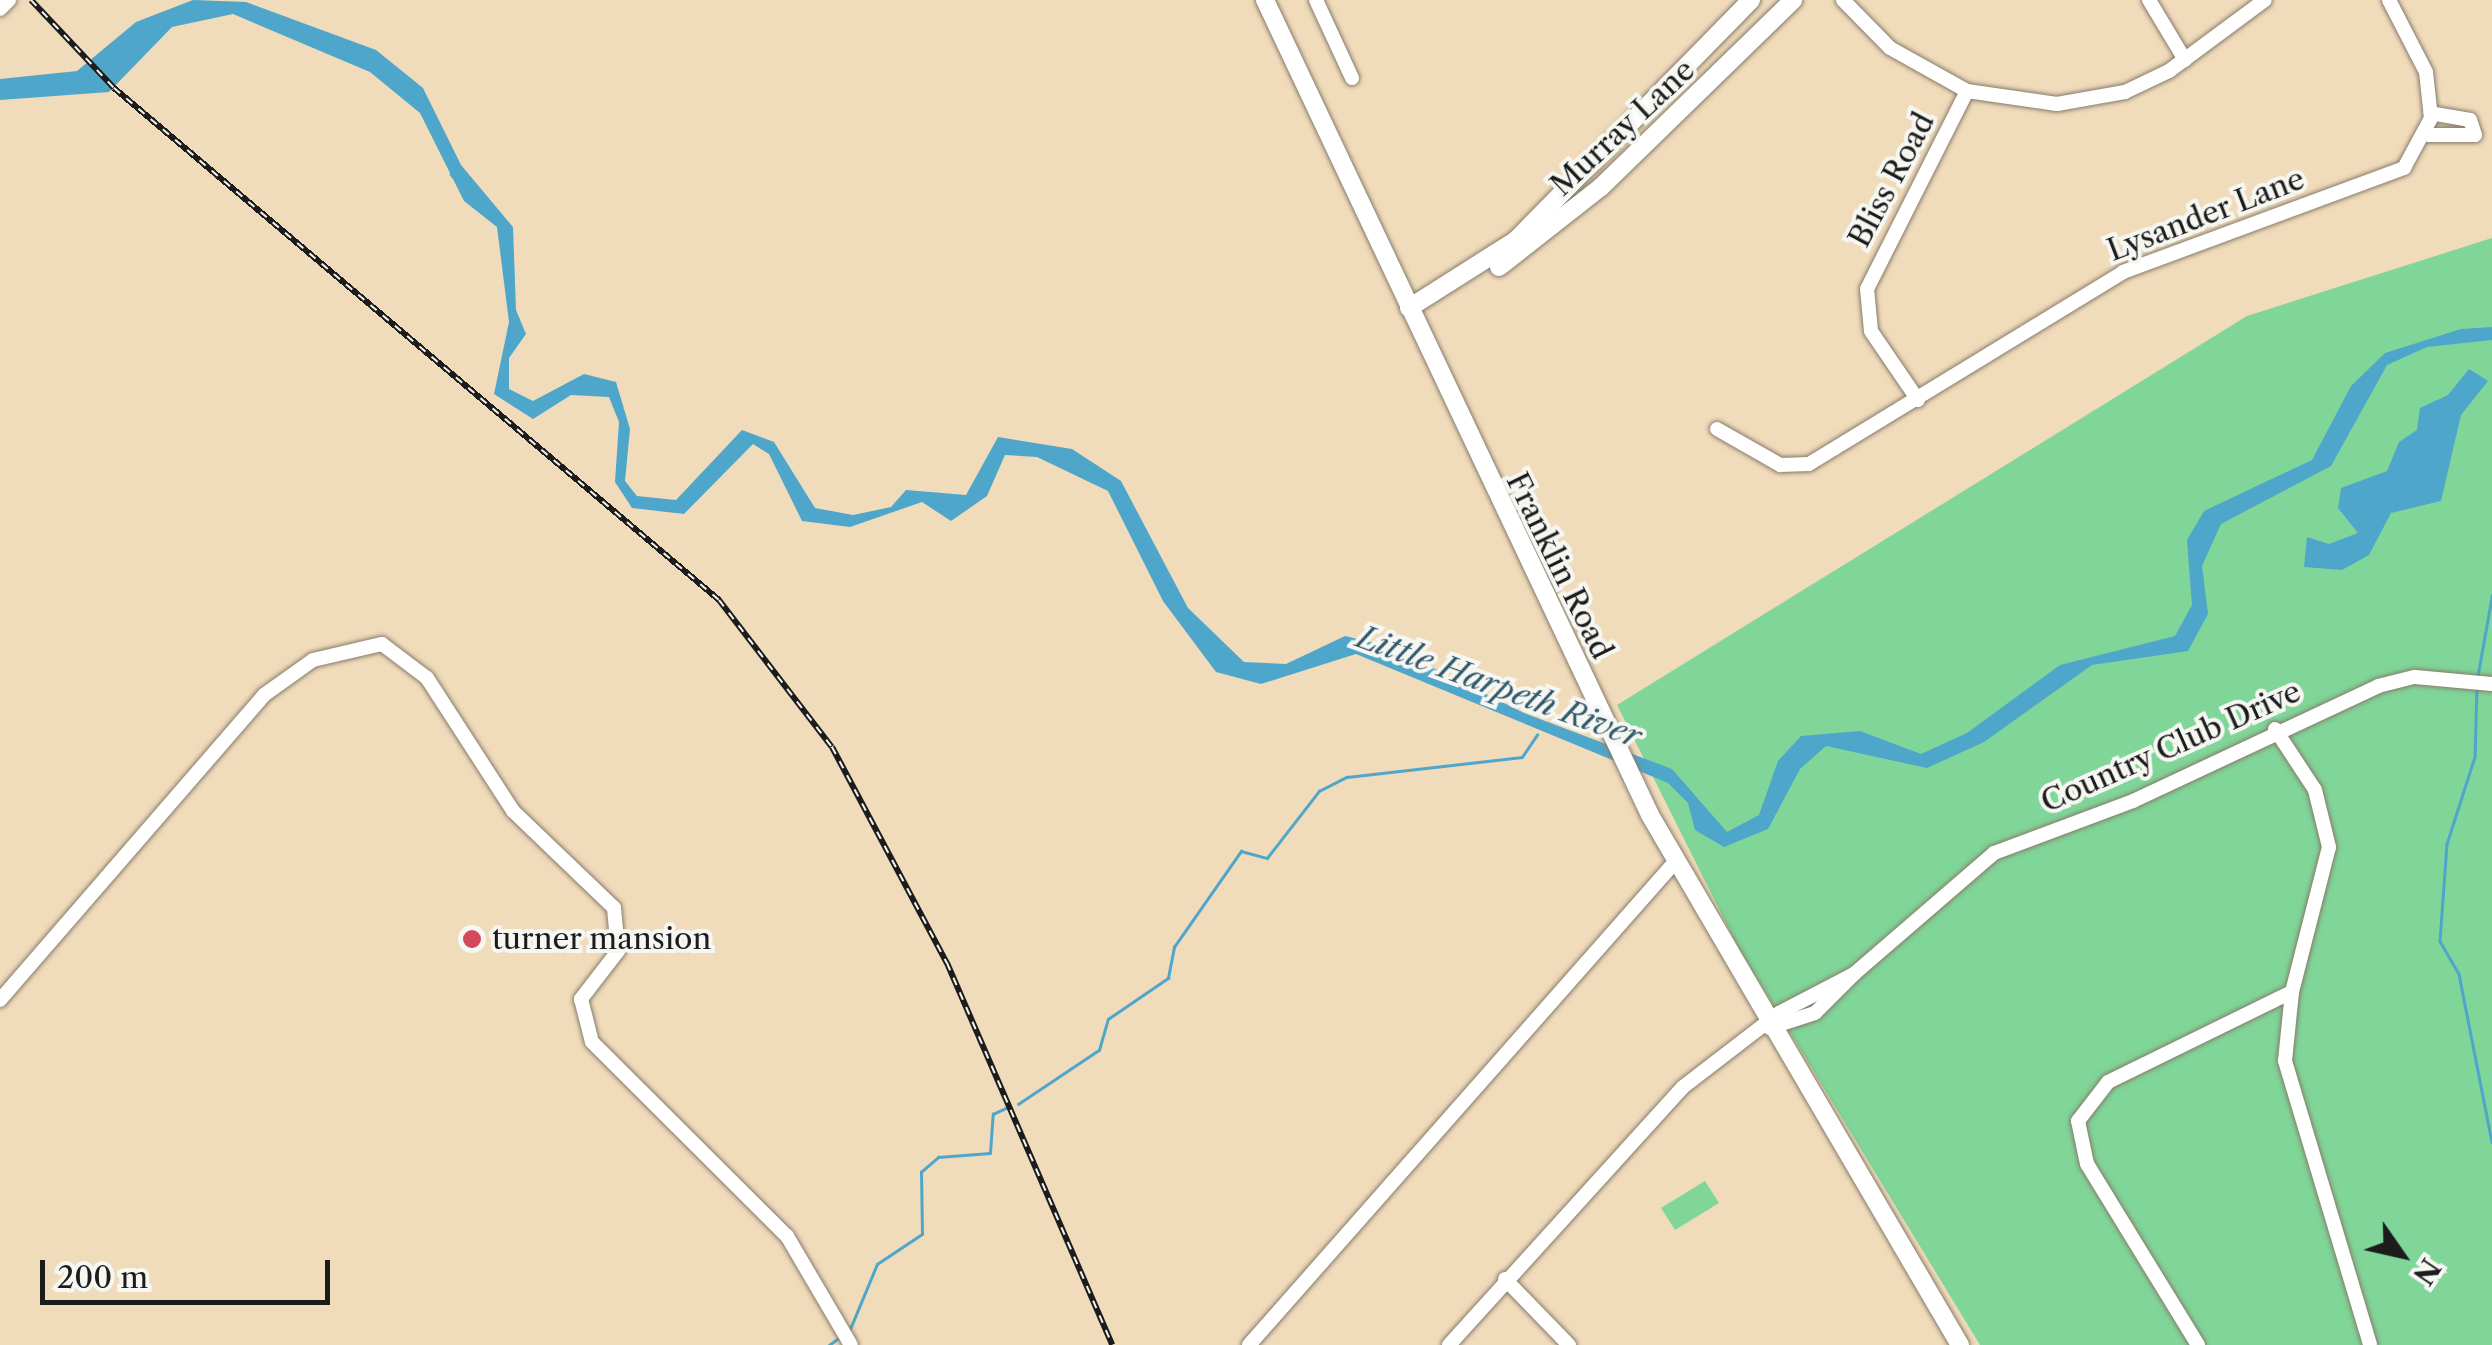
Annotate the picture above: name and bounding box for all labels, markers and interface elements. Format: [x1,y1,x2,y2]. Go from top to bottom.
street label: Murray Lane [1543,52,1703,204]
street label: Bliss Road [1842,107,1942,253]
street label: Lysander Lane [2102,161,2310,269]
street label: Franklin Road [1498,467,1620,665]
water label: Little Harpeth River [1352,618,1646,756]
street label: Country Club Drive [2035,673,2307,821]
place label: turner mansion [492,921,712,957]
marker: turner mansion [461,928,483,950]
north arrow [2352,1205,2452,1305]
scale bar [45,1240,335,1302]
text: N [2406,1252,2448,1291]
text: 200 m [57,1259,148,1296]

